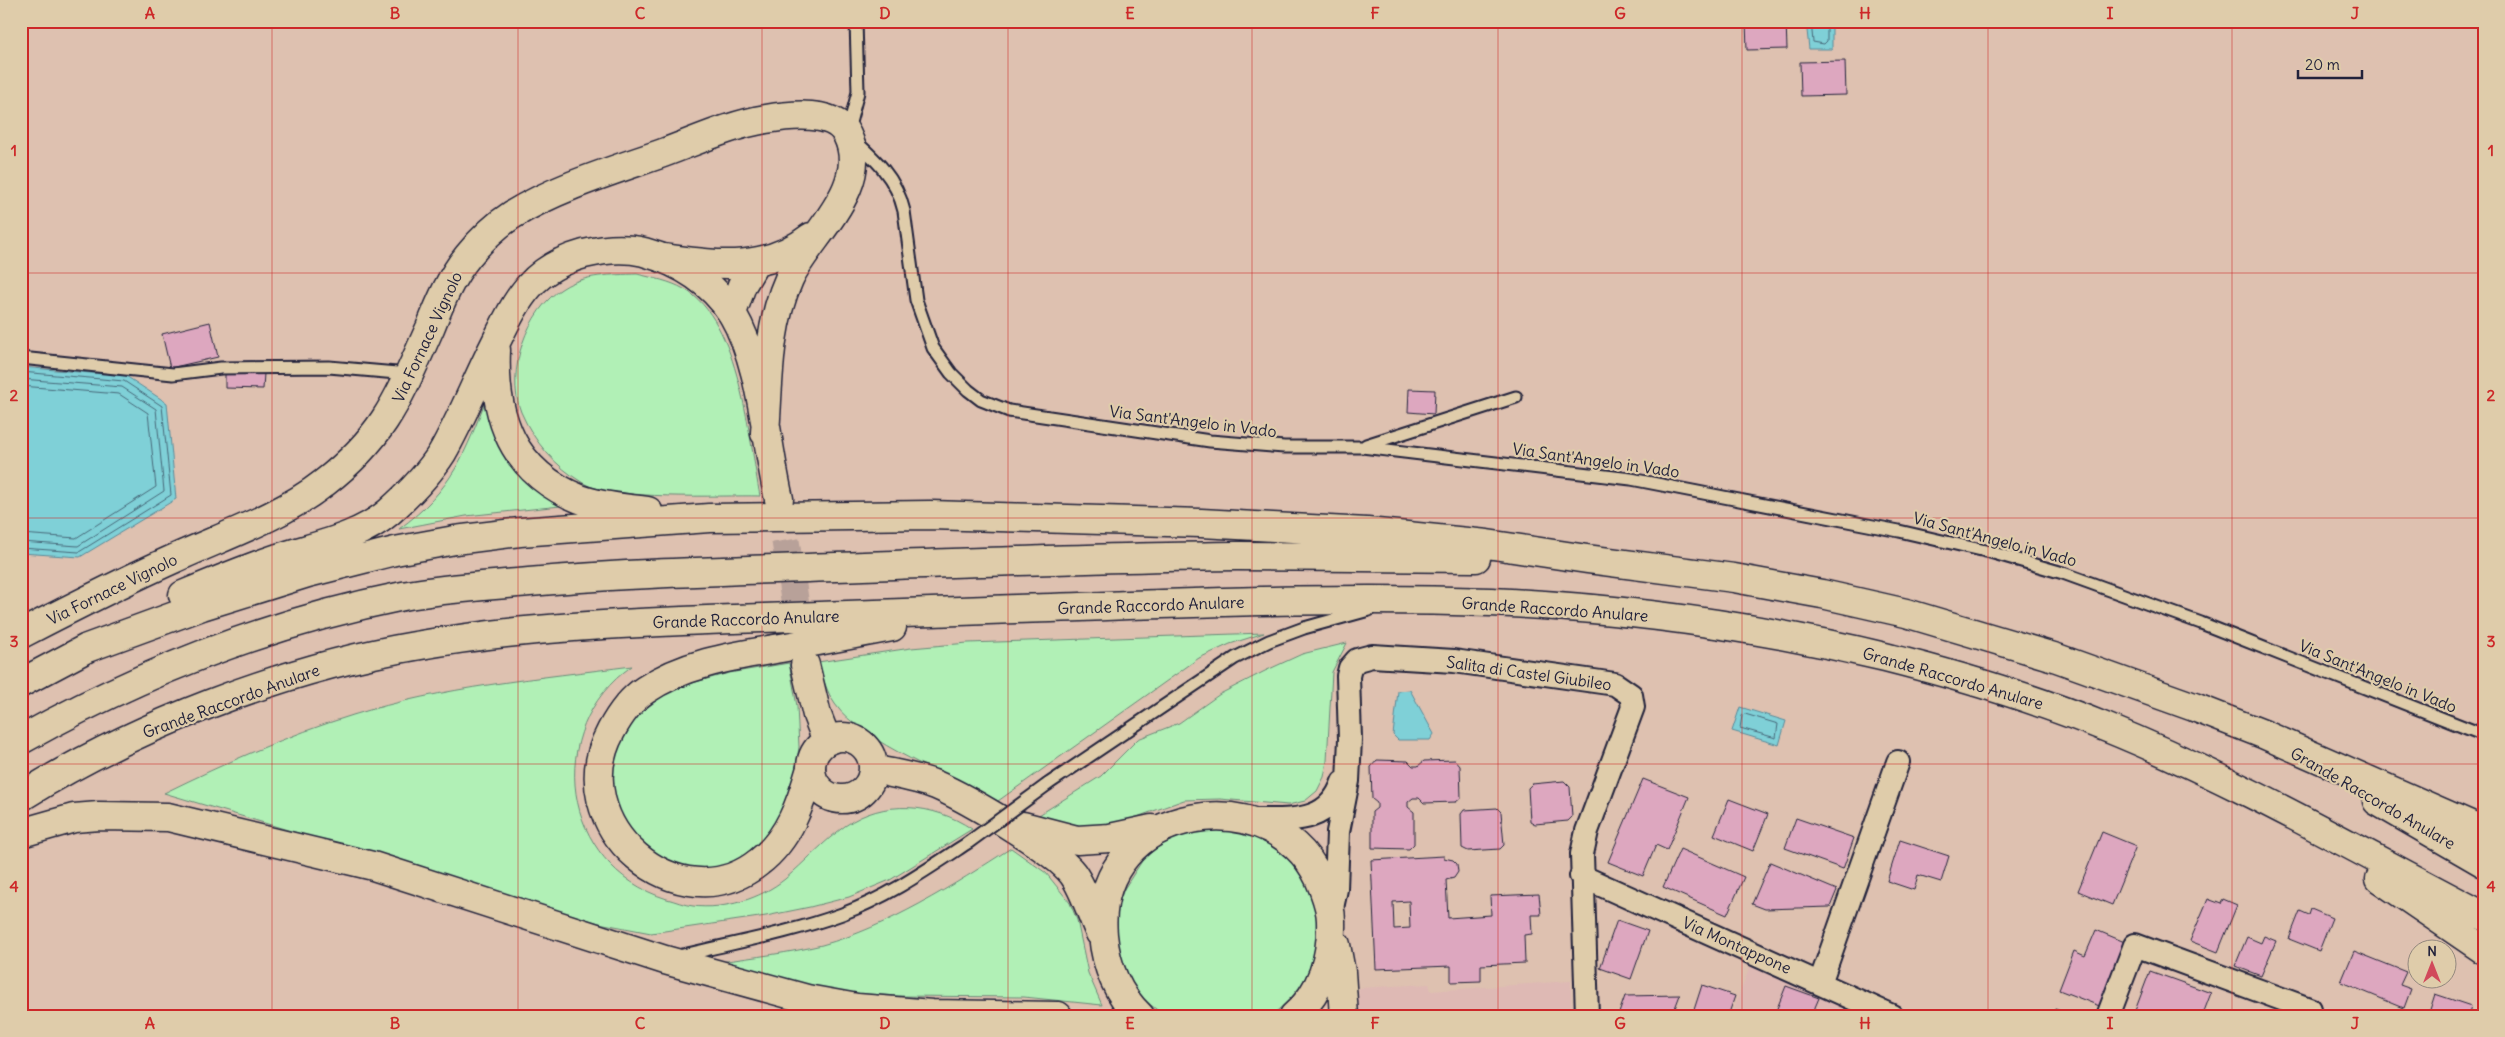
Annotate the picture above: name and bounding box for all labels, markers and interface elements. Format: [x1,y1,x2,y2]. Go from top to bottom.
text: A [145,3,155,23]
text: B [390,3,401,23]
text: C [635,3,646,23]
text: D [879,3,891,23]
text: E [1125,3,1135,23]
text: F [1370,3,1380,23]
text: G [1614,3,1626,23]
text: H [1859,3,1871,23]
text: I [2107,3,2114,23]
text: J [2351,3,2360,23]
scale bar [2298,48,2361,80]
text: 20 m [2305,55,2340,74]
text: 1 [11,140,17,160]
text: 1 [2488,140,2494,160]
street label: Via Fornace Vignolo [388,268,466,406]
text: 2 [10,385,19,405]
text: 2 [2487,385,2496,405]
street label: Via Sant'Angelo in Vado [1108,401,1278,441]
street label: Via Sant'Angelo in Vado [1511,438,1681,482]
street label: Via Sant'Angelo in Vado [1911,508,2079,570]
street label: Via Fornace Vignolo [44,549,180,629]
street label: Grande Raccordo Anulare [1057,592,1245,618]
street label: Grande Raccordo Anulare [1461,593,1649,625]
street label: Grande Raccordo Anulare [652,606,840,632]
text: 3 [9,631,19,651]
text: 3 [2486,631,2496,651]
street label: Via Sant'Angelo in Vado [2296,635,2460,717]
street label: Grande Raccordo Anulare [1860,643,2046,713]
street label: Salita di Castel Giubileo [1445,652,1613,694]
street label: Grande Raccordo Anulare [140,660,322,742]
street label: Grande Raccordo Anulare [2287,743,2459,853]
text: 4 [9,876,19,896]
text: 4 [2486,876,2496,896]
street label: Via Montappone [1679,912,1795,978]
north arrow [2408,940,2458,990]
text: N [2427,942,2437,960]
text: A [145,1013,155,1033]
text: B [390,1013,401,1033]
text: C [635,1013,646,1033]
text: D [879,1013,891,1033]
text: E [1125,1013,1135,1033]
text: F [1370,1013,1380,1033]
text: G [1614,1013,1626,1033]
text: H [1859,1013,1871,1033]
text: I [2107,1013,2114,1033]
text: J [2351,1013,2360,1033]

